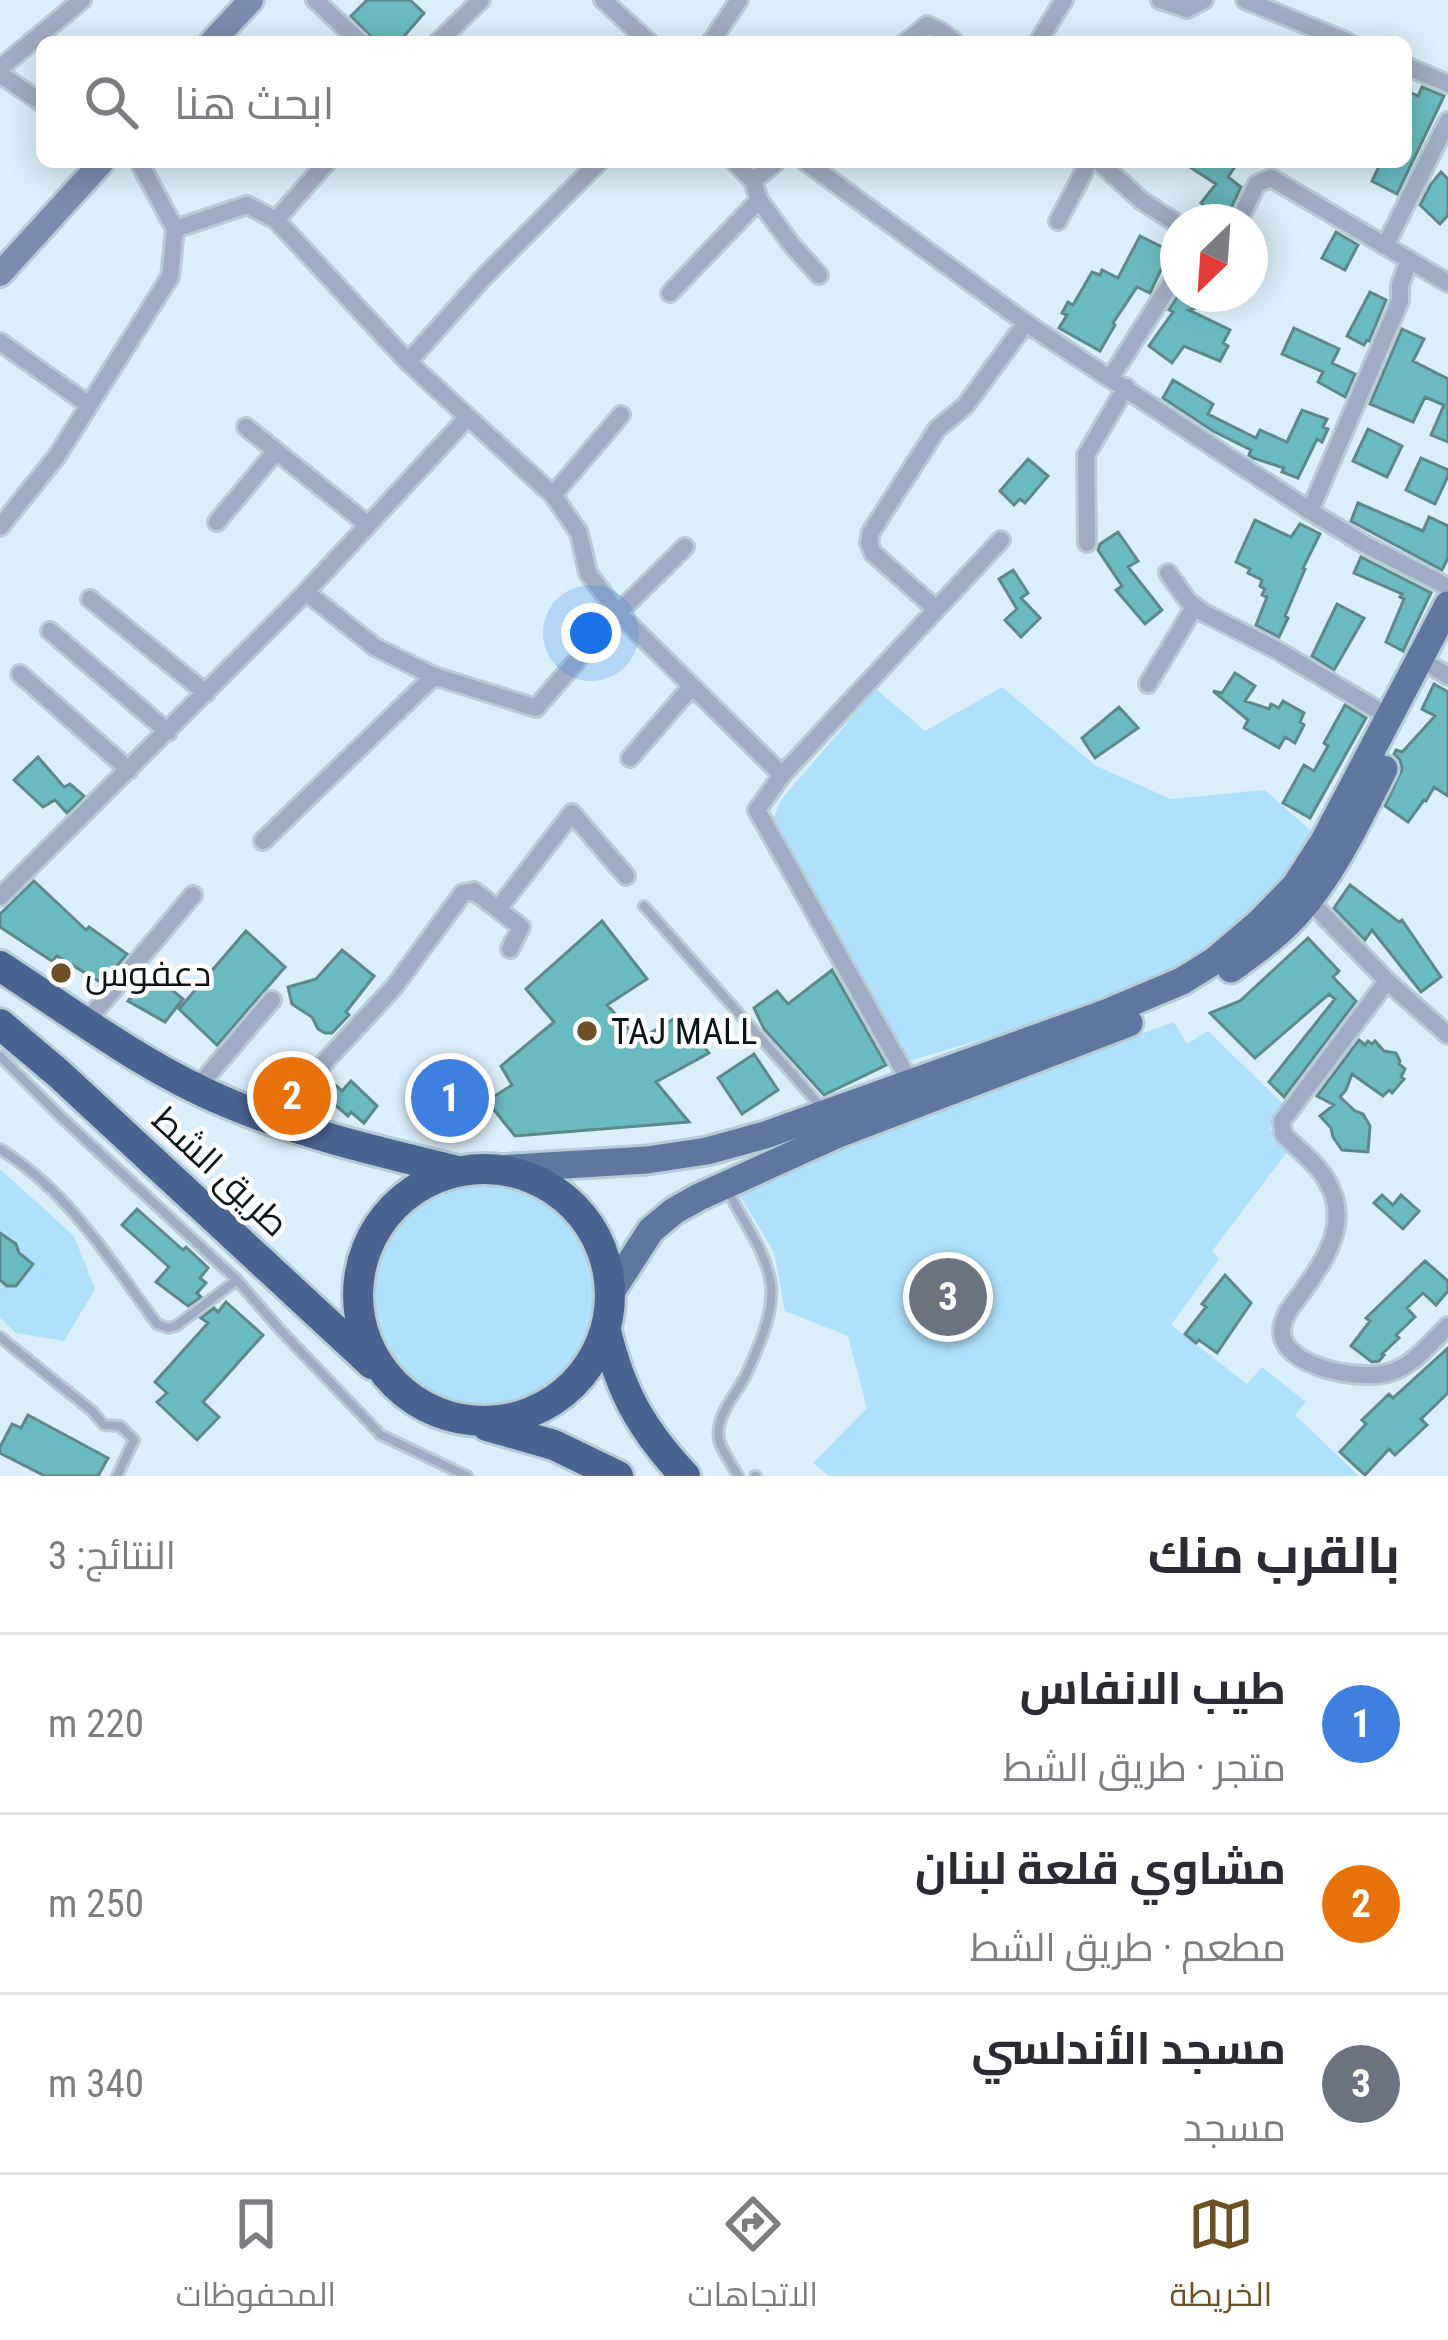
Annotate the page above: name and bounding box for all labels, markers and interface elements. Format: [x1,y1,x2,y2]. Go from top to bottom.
search box [36,36,1412,168]
icon: search [78,69,144,135]
text: ابحث هنا [174,77,335,130]
north arrow [1160,204,1268,312]
your location [561,603,621,663]
place label: دعفوس [85,953,211,995]
marker: دعفوس [48,960,74,986]
place label: TAJ MALL [611,1011,757,1053]
marker: TAJ MALL [574,1018,600,1044]
pin: 2 [253,1051,331,1141]
pin: 1 [411,1053,489,1143]
street label: طريق الشط [143,1098,297,1246]
pin: 3 [909,1252,987,1342]
text: بالقرب منك [1148,1526,1400,1585]
text: النتائج: 3 [48,1533,176,1579]
text: طيب الانفاس [1020,1662,1286,1715]
text: 220 m [48,1701,144,1747]
text: 1 [1351,1701,1371,1747]
text: متجر · طريق الشط [1003,1745,1286,1791]
text: مشاوي قلعة لبنان [915,1842,1286,1895]
text: 250 m [48,1881,144,1927]
text: 2 [1351,1881,1371,1927]
text: مطعم · طريق الشط [970,1925,1286,1971]
text: مسجد الأندلسي [972,2022,1286,2075]
text: 340 m [48,2061,144,2107]
text: 3 [1351,2061,1371,2107]
text: مسجد [1183,2105,1286,2151]
tab: المحفوظات [176,2191,336,2325]
tab: الاتجاهات [688,2191,818,2325]
tab: الخريطة [1169,2191,1272,2325]

